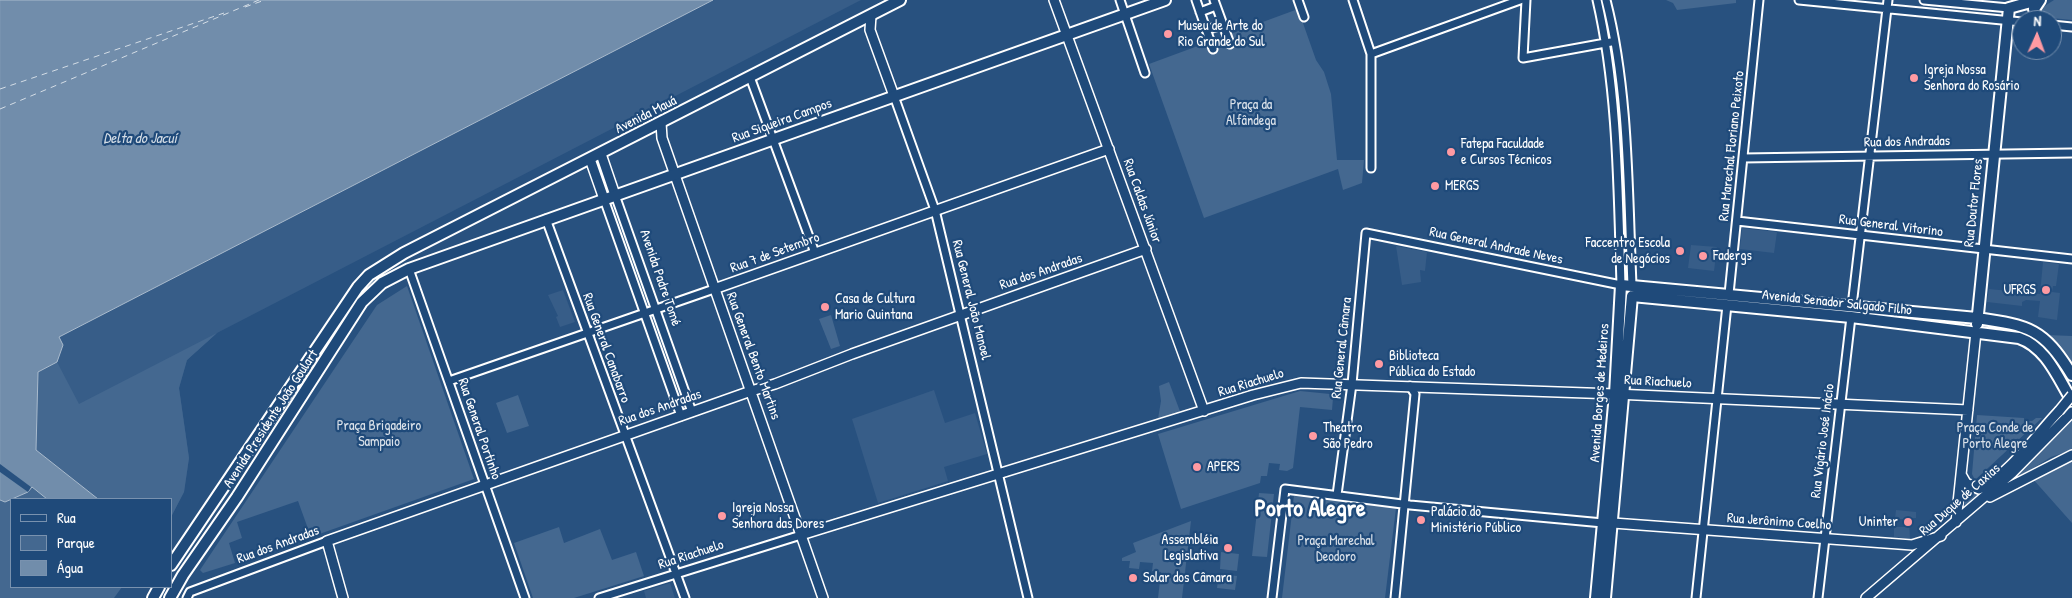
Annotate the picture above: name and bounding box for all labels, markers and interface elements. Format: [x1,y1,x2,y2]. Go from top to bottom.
north arrow [2012,10,2062,60]
text: N [2033,11,2042,30]
place label: Museu de Arte do Rio Grande do Sul [1178,18,1265,50]
marker: Museu de Arte do Rio Grande do Sul [1162,28,1174,40]
place label: Igreja Nossa Senhora do Rosário [1924,62,2019,94]
street label: Rua Marechal Floriano Peixoto [1716,70,1748,222]
marker: Igreja Nossa Senhora do Rosário [1908,72,1920,84]
street label: Avenida Mauá [613,92,679,138]
street label: Rua Siqueira Campos [730,95,834,147]
park label: Praça da Alfândega [1226,97,1276,130]
water label: Delta do Jacuí [103,130,177,148]
street label: Rua dos Andradas [1864,133,1950,151]
place label: Fatepa Faculdade e Cursos Técnicos [1461,136,1552,168]
marker: Fatepa Faculdade e Cursos Técnicos [1445,146,1457,158]
street label: Rua Caldas Júnior [1119,157,1165,245]
street label: Rua Doutor Flores [1961,158,1987,248]
place label: MERGS [1445,178,1479,194]
marker: MERGS [1429,180,1441,192]
street label: Rua General Vitorino [1838,211,1944,241]
street label: Rua General Andrade Neves [1428,224,1564,268]
street label: Avenida Padre Tomé [636,228,684,328]
street label: Rua 7 de Setembro [728,229,822,277]
place label: Faccentro Escola de Negócios [1586,235,1670,268]
street label: Rua General João Manoel [948,238,994,362]
marker: Faccentro Escola de Negócios [1674,245,1686,257]
place label: Fadergs [1713,248,1752,264]
street label: Rua dos Andradas [998,250,1084,294]
marker: Fadergs [1697,250,1709,262]
place label: UFRGS [2004,282,2036,298]
marker: UFRGS [2040,284,2052,296]
street label: Avenida Senador Salgado Filho [1761,287,1913,319]
street label: Rua General Bento Martins [722,290,784,422]
street label: Rua General Canabarro [578,291,634,405]
place label: Casa de Cultura Mario Quintana [835,291,915,324]
street label: Rua General Câmara [1328,297,1356,399]
marker: Casa de Cultura Mario Quintana [819,301,831,313]
street label: Avenida Borges de Medeiros [1587,323,1613,463]
street label: Avenida Presidente João Goulart [220,347,322,491]
place label: Biblioteca Pública do Estado [1389,348,1475,381]
marker: Biblioteca Pública do Estado [1373,358,1385,370]
street label: Rua Riachuelo [1216,365,1286,401]
street label: Rua Riachuelo [1624,372,1692,392]
street label: Rua General Portinho [454,376,504,482]
street label: Rua Vigário José Inácio [1808,383,1838,499]
street label: Rua dos Andradas [617,386,703,430]
park label: Praça Brigadeiro Sampaio [337,418,421,451]
place label: Theatro São Pedro [1323,420,1373,452]
park label: Praça Conde de Porto Alegre [1957,420,2033,452]
marker: Theatro São Pedro [1307,430,1319,442]
place label: APERS [1207,459,1240,475]
street label: Rua Duque de Caxias [1916,460,2004,540]
marker: APERS [1191,461,1203,473]
district label: Porto Alegre [1254,496,1366,524]
legend [10,498,172,588]
place label: Igreja Nossa Senhora das Dores [732,500,824,532]
place label: Palácio do Ministério Público [1431,504,1521,536]
text: Rua [57,507,76,528]
marker: Igreja Nossa Senhora das Dores [716,510,728,522]
street label: Rua Jerônimo Coelho [1726,510,1832,534]
marker: Palácio do Ministério Público [1415,514,1427,526]
place label: Uninter [1859,514,1898,530]
marker: Uninter [1902,516,1914,528]
street label: Rua dos Andradas [235,522,321,568]
text: Parque [57,532,95,553]
place label: Assembléia Legislativa [1162,532,1218,564]
park label: Praça Marechal Deodoro [1297,533,1375,566]
street label: Rua Riachuelo [656,537,726,573]
marker: Assembléia Legislativa [1222,542,1234,554]
text: Água [57,557,83,578]
place label: Solar dos Câmara [1143,570,1232,586]
marker: Solar dos Câmara [1127,572,1139,584]

